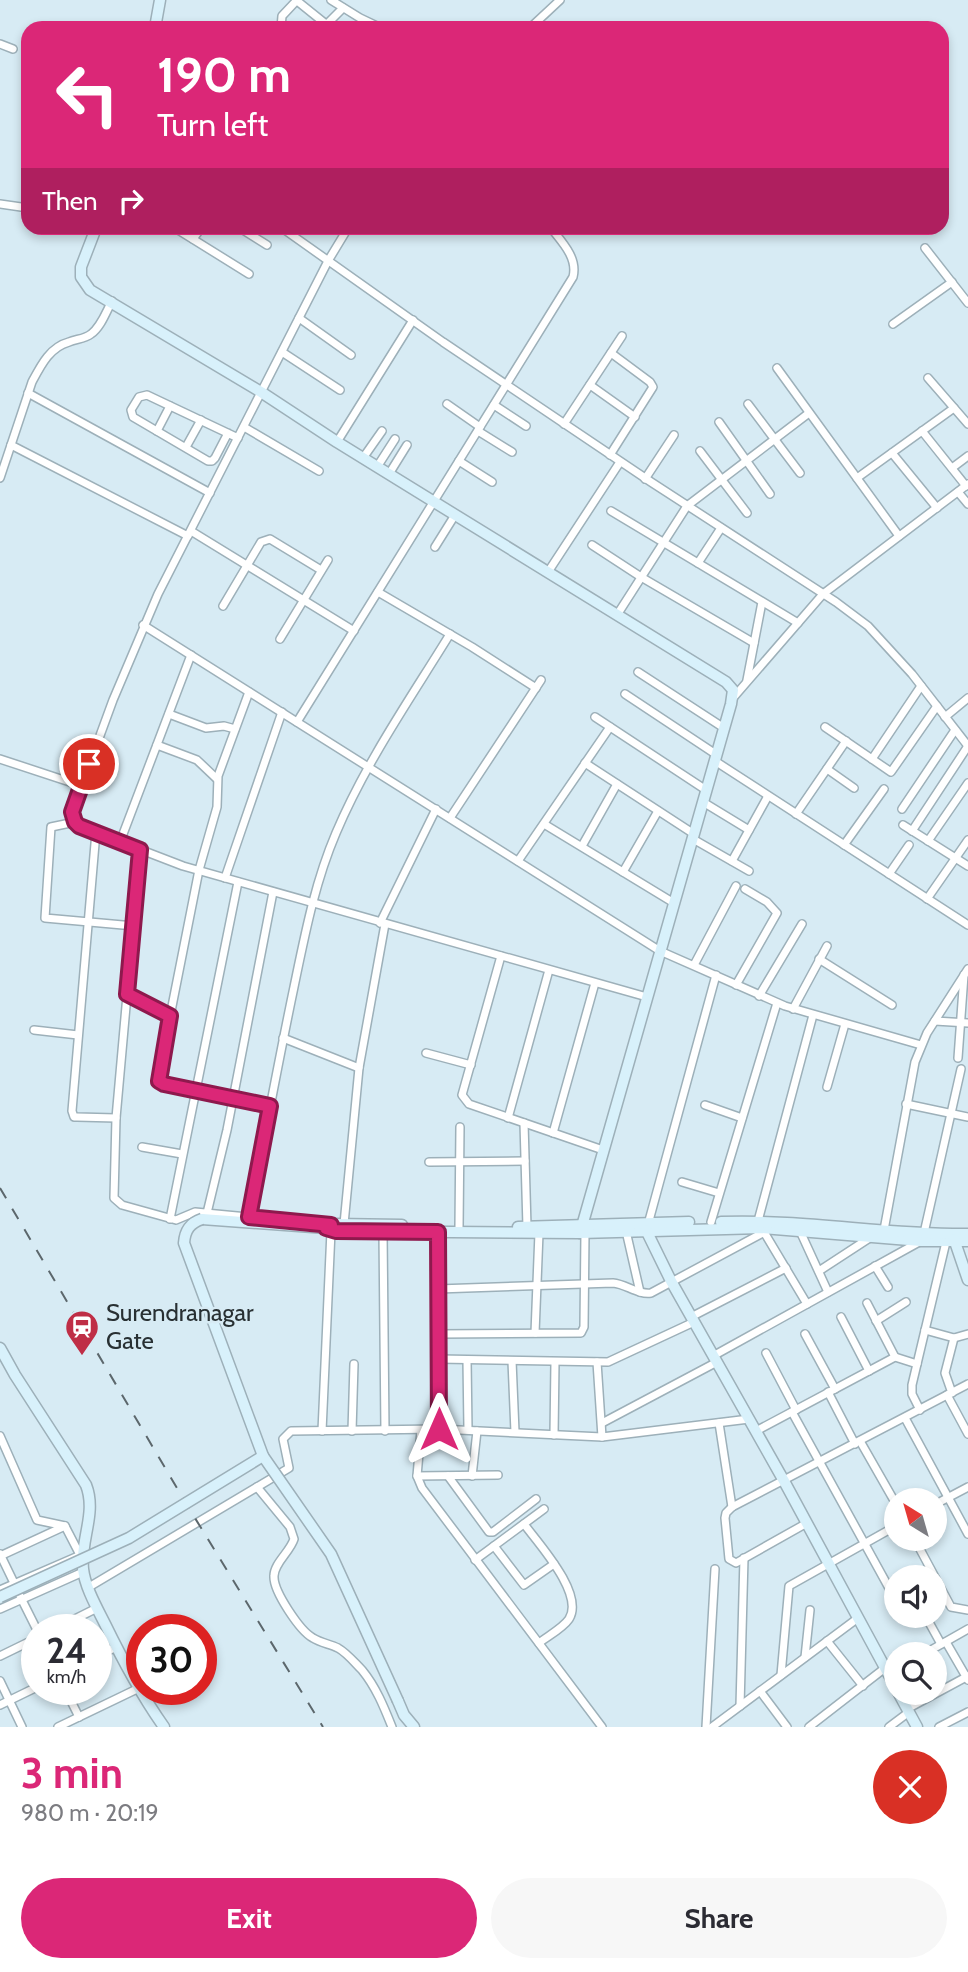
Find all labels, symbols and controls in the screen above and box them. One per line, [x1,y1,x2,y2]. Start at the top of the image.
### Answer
text: 190 m [157,45,291,104]
icon: left [42,49,133,140]
text: Turn left [157,105,268,144]
icon: right [112,182,150,220]
text: Then [42,185,98,217]
pin [59,734,119,794]
icon: arrive [70,745,108,783]
place label: Surendranagar Gate [106,1298,254,1355]
station icon: Surendranagar Gate [63,1308,101,1357]
position arrow [402,1392,476,1466]
north arrow [884,1488,947,1550]
map controls [884,1488,947,1705]
button: sound [884,1565,947,1628]
speed limit sign: 30 [126,1614,217,1705]
text: 24 [46,1629,87,1672]
button: search [884,1642,947,1705]
text: km/h [47,1666,86,1688]
text: 3 min [21,1747,123,1799]
button: close [873,1750,947,1824]
text: 980 m · 20:19 [21,1799,159,1827]
button: Exit [21,1878,477,1958]
button: Share [491,1878,947,1958]

